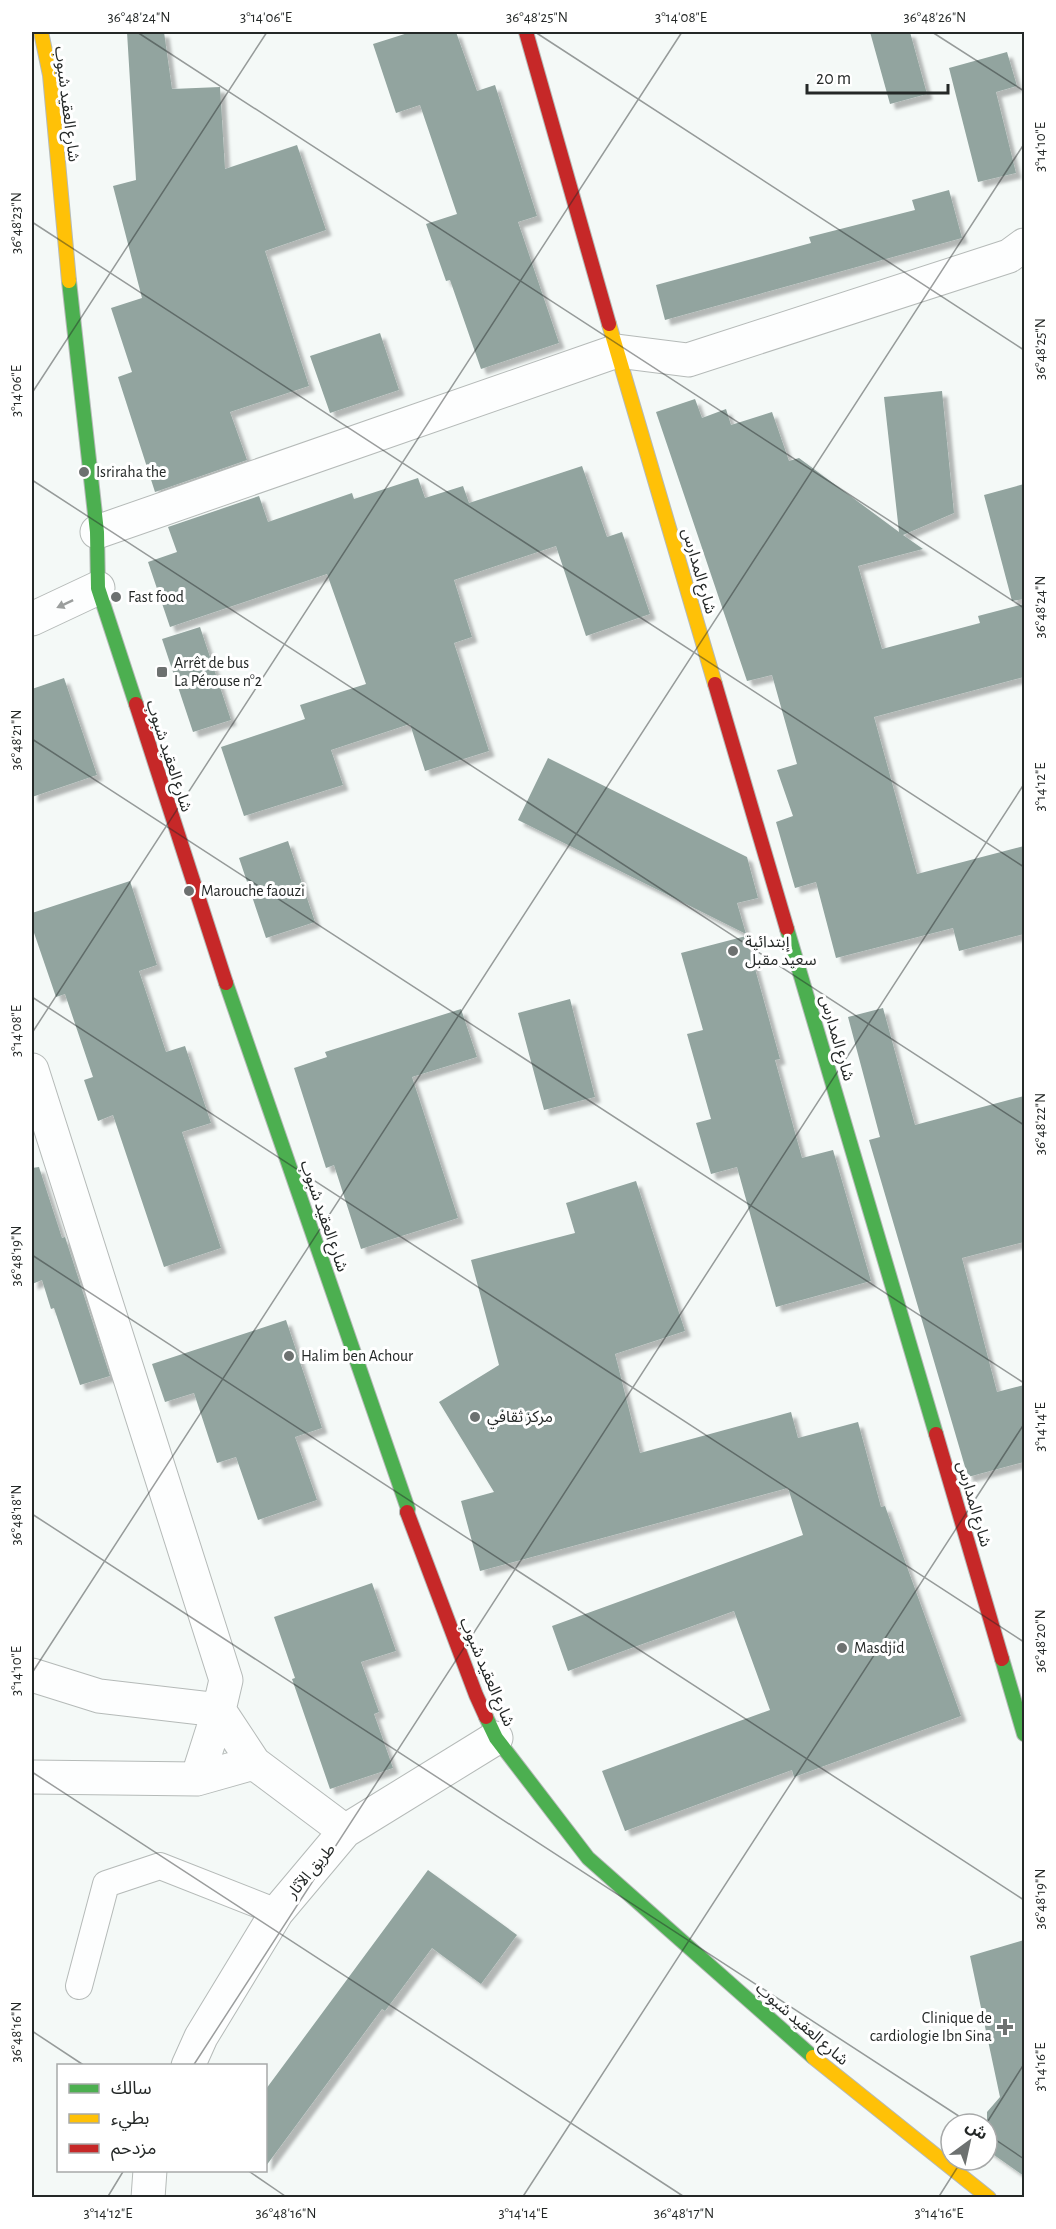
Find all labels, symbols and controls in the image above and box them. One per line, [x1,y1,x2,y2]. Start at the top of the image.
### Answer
text: 36°48'24"N [108,10,170,25]
text: 3°14'06"E [240,10,292,25]
text: 36°48'25"N [506,10,568,25]
text: 3°14'08"E [655,10,707,25]
text: 36°48'26"N [904,10,966,25]
street label: شارع العقيد شبوب [48,45,82,163]
scale bar [807,57,948,95]
text: 20 m [816,70,851,88]
text: 3°14'10"E [1033,122,1048,172]
text: 36°48'23"N [9,192,24,254]
text: 36°48'25"N [1033,318,1048,380]
text: 3°14'06"E [9,365,24,417]
place label: Isriraha the [96,464,166,480]
marker: Isriraha the [77,465,91,479]
street label: شارع المدارس [675,526,719,617]
text: 36°48'24"N [1033,576,1048,638]
place label: Fast food [128,589,184,605]
marker: Fast food [109,590,123,604]
one-way arrow [55,599,73,609]
place label: Arrêt de bus La Pérouse n°2 [174,655,262,689]
marker: Arrêt de bus La Pérouse n°2 [155,665,169,679]
street label: شارع العقيد شبوب [140,698,195,815]
text: 36°48'21"N [9,710,24,770]
text: 3°14'12"E [1033,763,1048,811]
place label: Marouche faouzi [201,883,305,899]
marker: Marouche faouzi [182,884,196,898]
place label: إبتدائية سعيد مقبل [745,934,817,969]
marker: إبتدائية سعيد مقبل [726,944,740,958]
street label: شارع المدارس [813,993,857,1084]
text: 3°14'08"E [9,1005,24,1057]
text: 36°48'22"N [1033,1093,1048,1155]
street label: شارع العقيد شبوب [294,1158,351,1275]
text: 36°48'19"N [9,1225,24,1287]
place label: Halim ben Achour [301,1348,414,1364]
marker: Halim ben Achour [282,1349,296,1363]
text: 3°14'14"E [1033,1402,1048,1452]
place label: مركز ثقافي [487,1409,553,1429]
marker: مركز ثقافي [468,1410,482,1424]
street label: شارع المدارس [950,1459,994,1550]
text: 36°48'18"N [9,1484,24,1546]
text: 36°48'20"N [1033,1609,1048,1673]
street label: شارع العقيد شبوب [453,1615,517,1730]
place label: Masdjid [854,1640,904,1657]
marker: Masdjid [835,1641,849,1655]
text: 3°14'10"E [9,1646,24,1696]
street label: طريق الآثار [283,1841,340,1903]
text: 36°48'19"N [1033,1868,1048,1930]
street label: شارع العقيد شبوب [750,1980,851,2071]
text: 36°48'16"N [9,2001,24,2063]
place label: Clinique de cardiologie Ibn Sina [870,2010,992,2044]
marker: Clinique de cardiologie Ibn Sina [996,2018,1014,2036]
text: 3°14'16"E [1033,2042,1048,2092]
legend [57,2064,267,2172]
text: سالك [111,2080,152,2098]
text: بطيء [111,2110,149,2131]
north arrow [939,2112,999,2172]
text: ش [963,2118,990,2144]
text: مزدحم [111,2140,156,2161]
text: 3°14'12"E [84,2206,132,2221]
text: 36°48'16"N [255,2206,317,2221]
text: 3°14'14"E [498,2206,548,2221]
text: 36°48'17"N [654,2206,714,2221]
text: 3°14'16"E [914,2206,964,2221]

